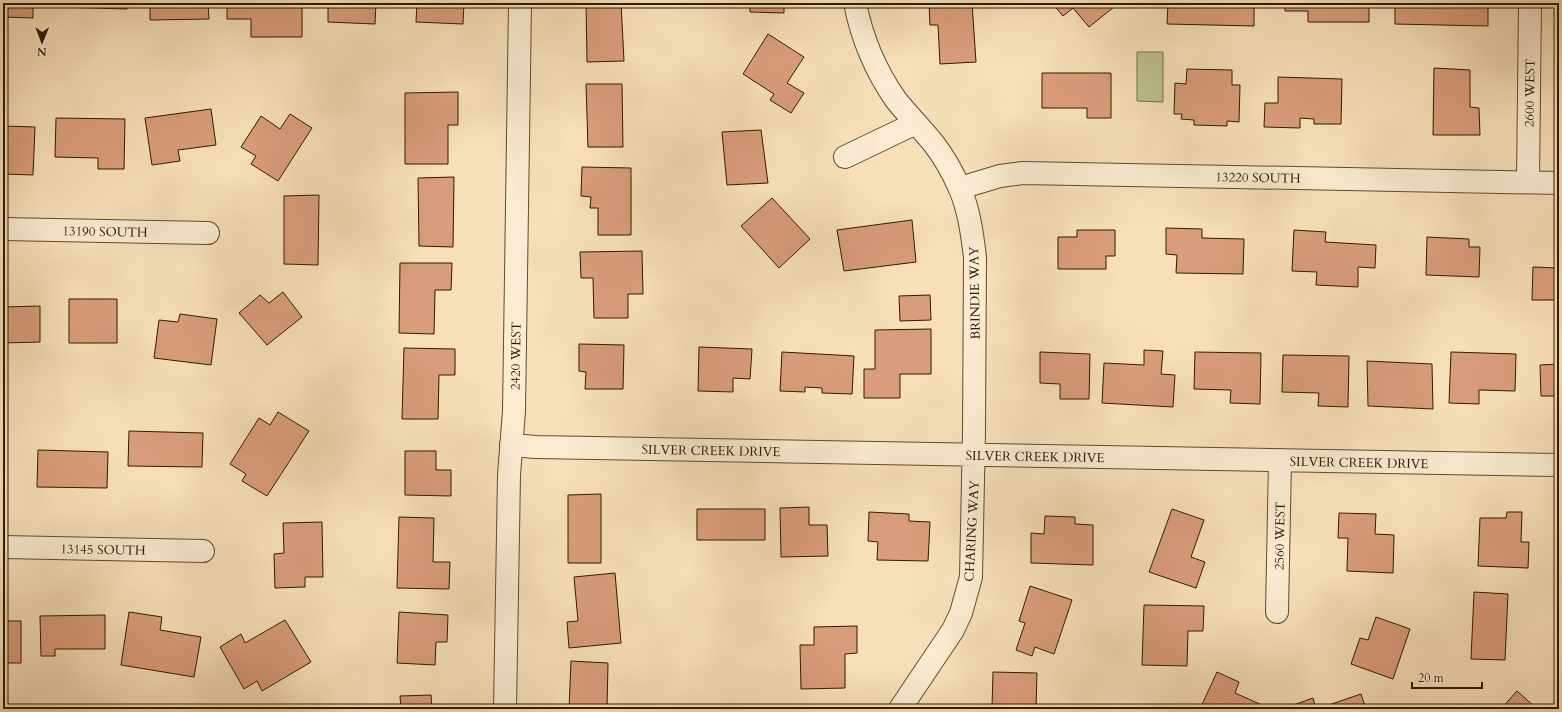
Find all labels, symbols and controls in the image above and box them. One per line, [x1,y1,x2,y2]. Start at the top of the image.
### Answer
north arrow [22,22,62,62]
text: N [36,44,47,59]
street label: 2600 WEST [1520,58,1540,127]
street label: 13220 SOUTH [1215,168,1301,188]
street label: 13190 SOUTH [62,222,148,242]
street label: BRINDIE WAY [965,246,985,340]
street label: 2420 WEST [506,321,526,390]
street label: SILVER CREEK DRIVE [642,441,780,461]
street label: SILVER CREEK DRIVE [966,447,1104,467]
street label: SILVER CREEK DRIVE [1290,453,1428,473]
street label: CHARING WAY [960,480,984,582]
street label: 2560 WEST [1270,501,1290,570]
street label: 13145 SOUTH [60,540,146,560]
scale bar [1412,664,1482,690]
text: 20 m [1418,670,1445,686]

